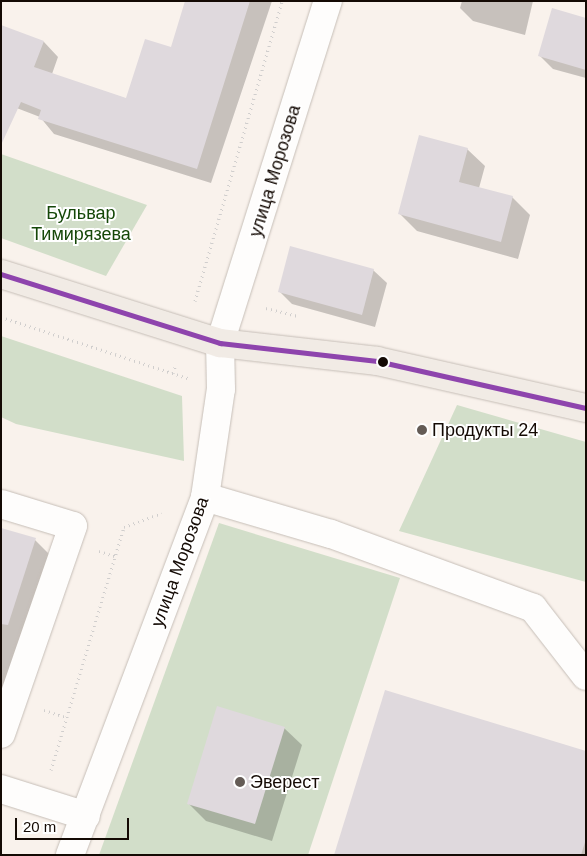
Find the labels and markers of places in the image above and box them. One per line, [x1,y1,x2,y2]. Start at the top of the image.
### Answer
unlabelled marker [378,357,388,367]
place label: Продукты 24 [432,419,538,441]
marker: Продукты 24 [416,424,428,436]
place label: Эверест [250,771,320,793]
marker: Эверест [234,776,246,788]

